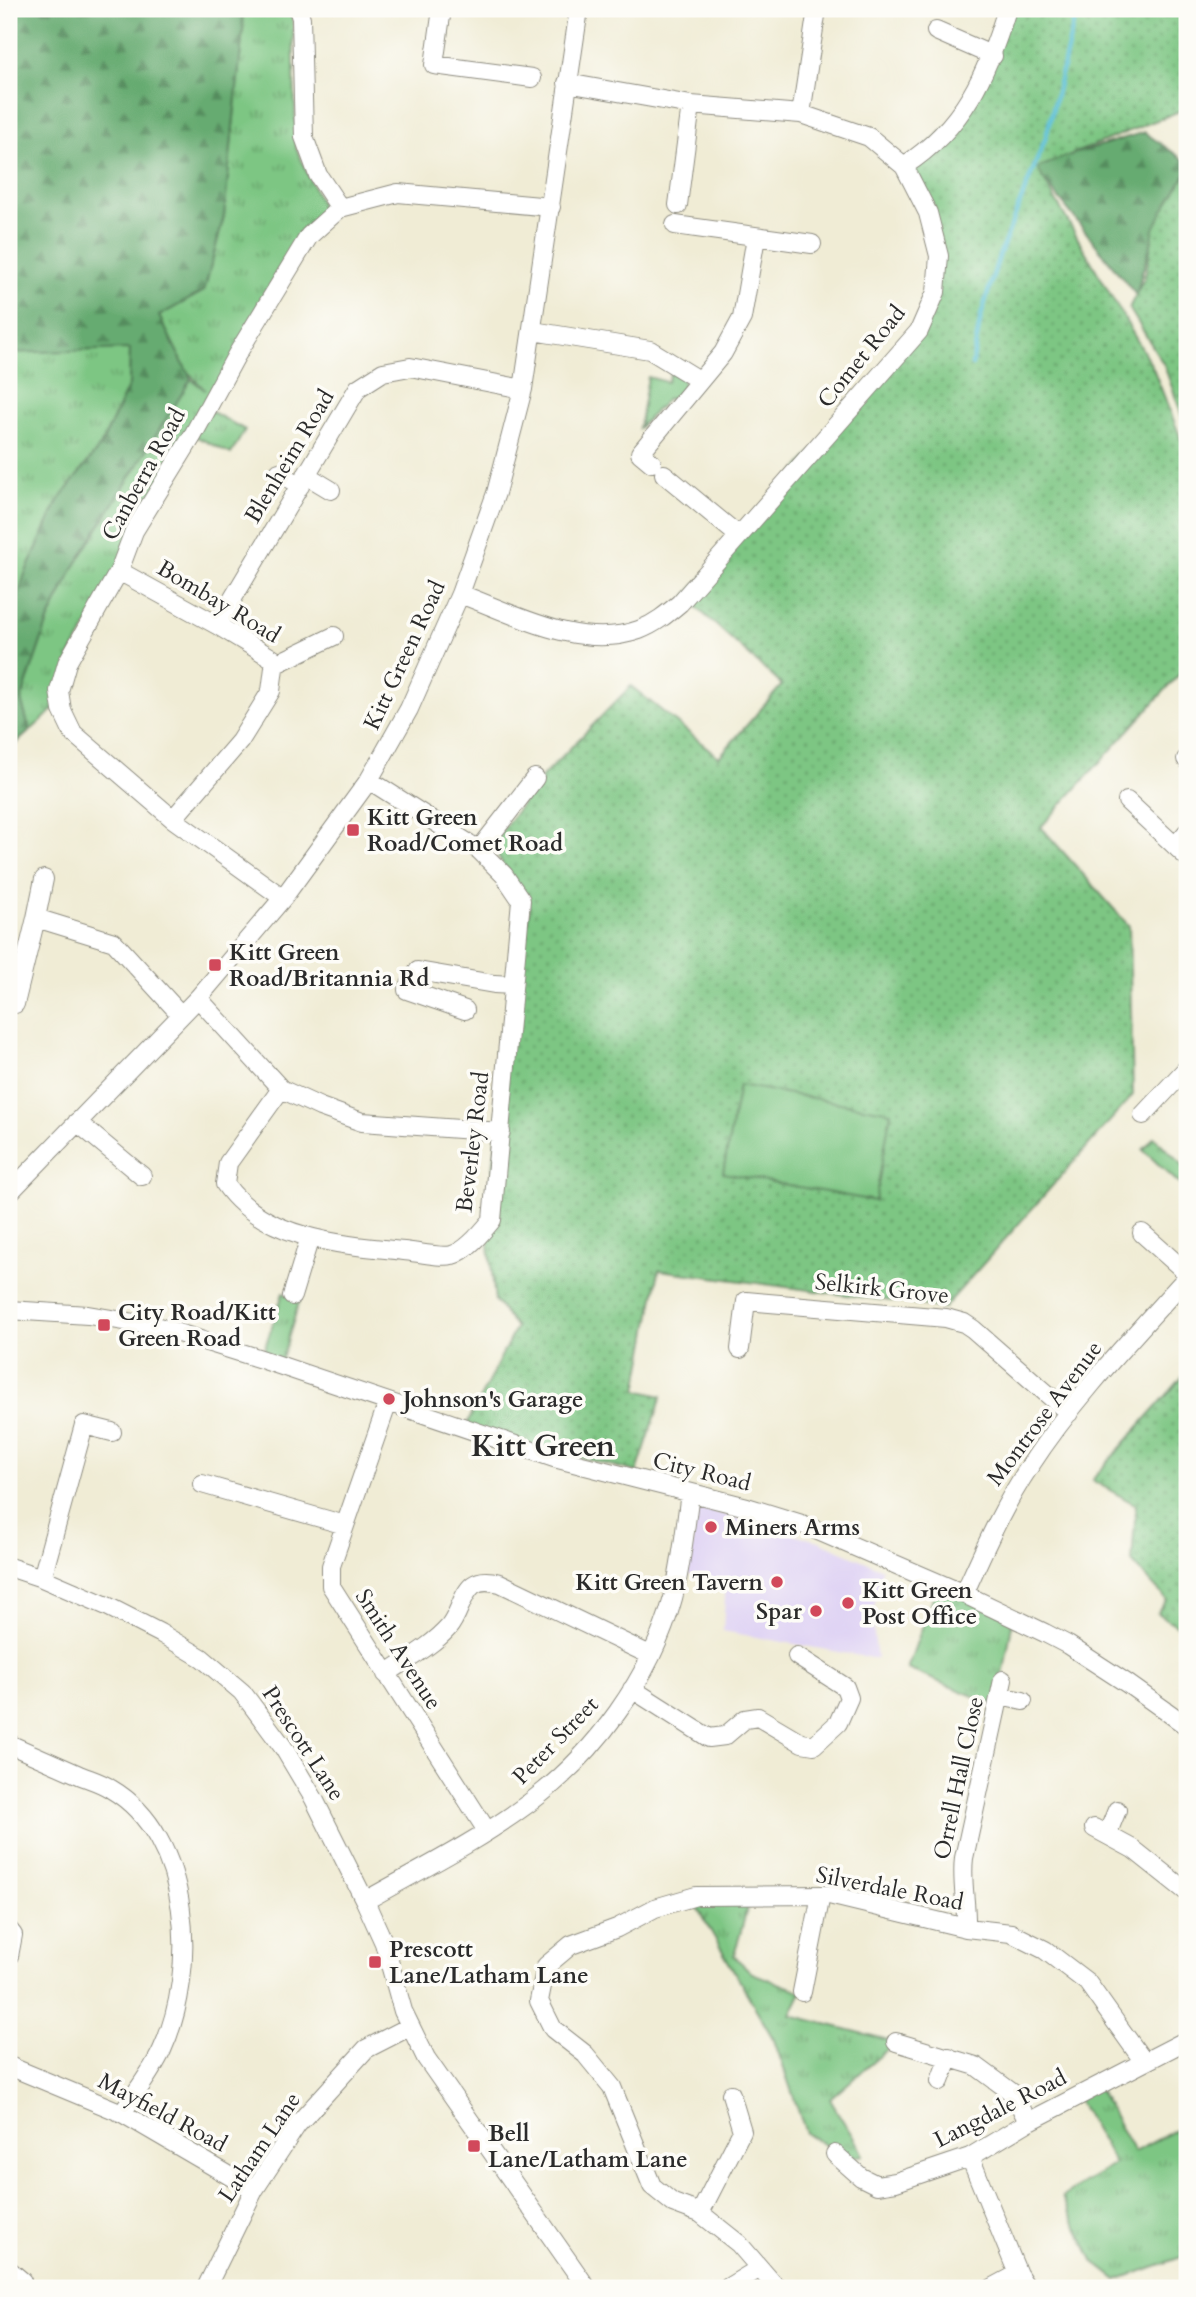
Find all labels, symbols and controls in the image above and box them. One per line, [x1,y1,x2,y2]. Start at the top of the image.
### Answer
street label: Comet Road [810,298,913,414]
street label: Blenheim Road [237,383,342,529]
street label: Canberra Road [94,402,193,546]
street label: Bombay Road [151,552,287,651]
street label: Kitt Green Road [356,575,453,735]
place label: Kitt Green Road/Comet Road [367,802,563,859]
marker: Kitt Green Road/Comet Road [345,822,361,838]
place label: Kitt Green Road/Britannia Rd [229,937,429,994]
marker: Kitt Green Road/Britannia Rd [207,957,223,973]
street label: Beverley Road [448,1069,497,1214]
street label: Selkirk Grove [813,1266,950,1311]
place label: City Road/Kitt Green Road [118,1297,276,1354]
marker: City Road/Kitt Green Road [96,1317,112,1333]
street label: Montrose Avenue [980,1334,1109,1492]
place label: Johnson's Garage [400,1384,583,1415]
marker: Johnson's Garage [381,1391,397,1407]
district label: Kitt Green [471,1426,615,1467]
street label: City Road [650,1444,755,1499]
place label: Miners Arms [725,1512,860,1543]
marker: Miners Arms [703,1519,719,1535]
place label: Kitt Green Tavern [575,1567,763,1598]
marker: Kitt Green Tavern [769,1574,785,1590]
place label: Kitt Green Post Office [862,1575,977,1632]
street label: Smith Avenue [348,1583,449,1716]
marker: Kitt Green Post Office [840,1595,856,1611]
place label: Spar [756,1596,803,1627]
marker: Spar [808,1603,824,1619]
street label: Prescott Lane [255,1680,352,1807]
street label: Peter Street [505,1689,605,1791]
street label: Orrell Hall Close [926,1694,991,1863]
street label: Silverdale Road [814,1859,967,1918]
place label: Prescott Lane/Latham Lane [389,1934,589,1991]
marker: Prescott Lane/Latham Lane [367,1954,383,1970]
street label: Langdale Road [929,2061,1073,2155]
street label: Mayfield Road [93,2065,233,2160]
street label: Latham Lane [211,2086,308,2208]
place label: Bell Lane/Latham Lane [488,2118,688,2175]
marker: Bell Lane/Latham Lane [466,2138,482,2154]

